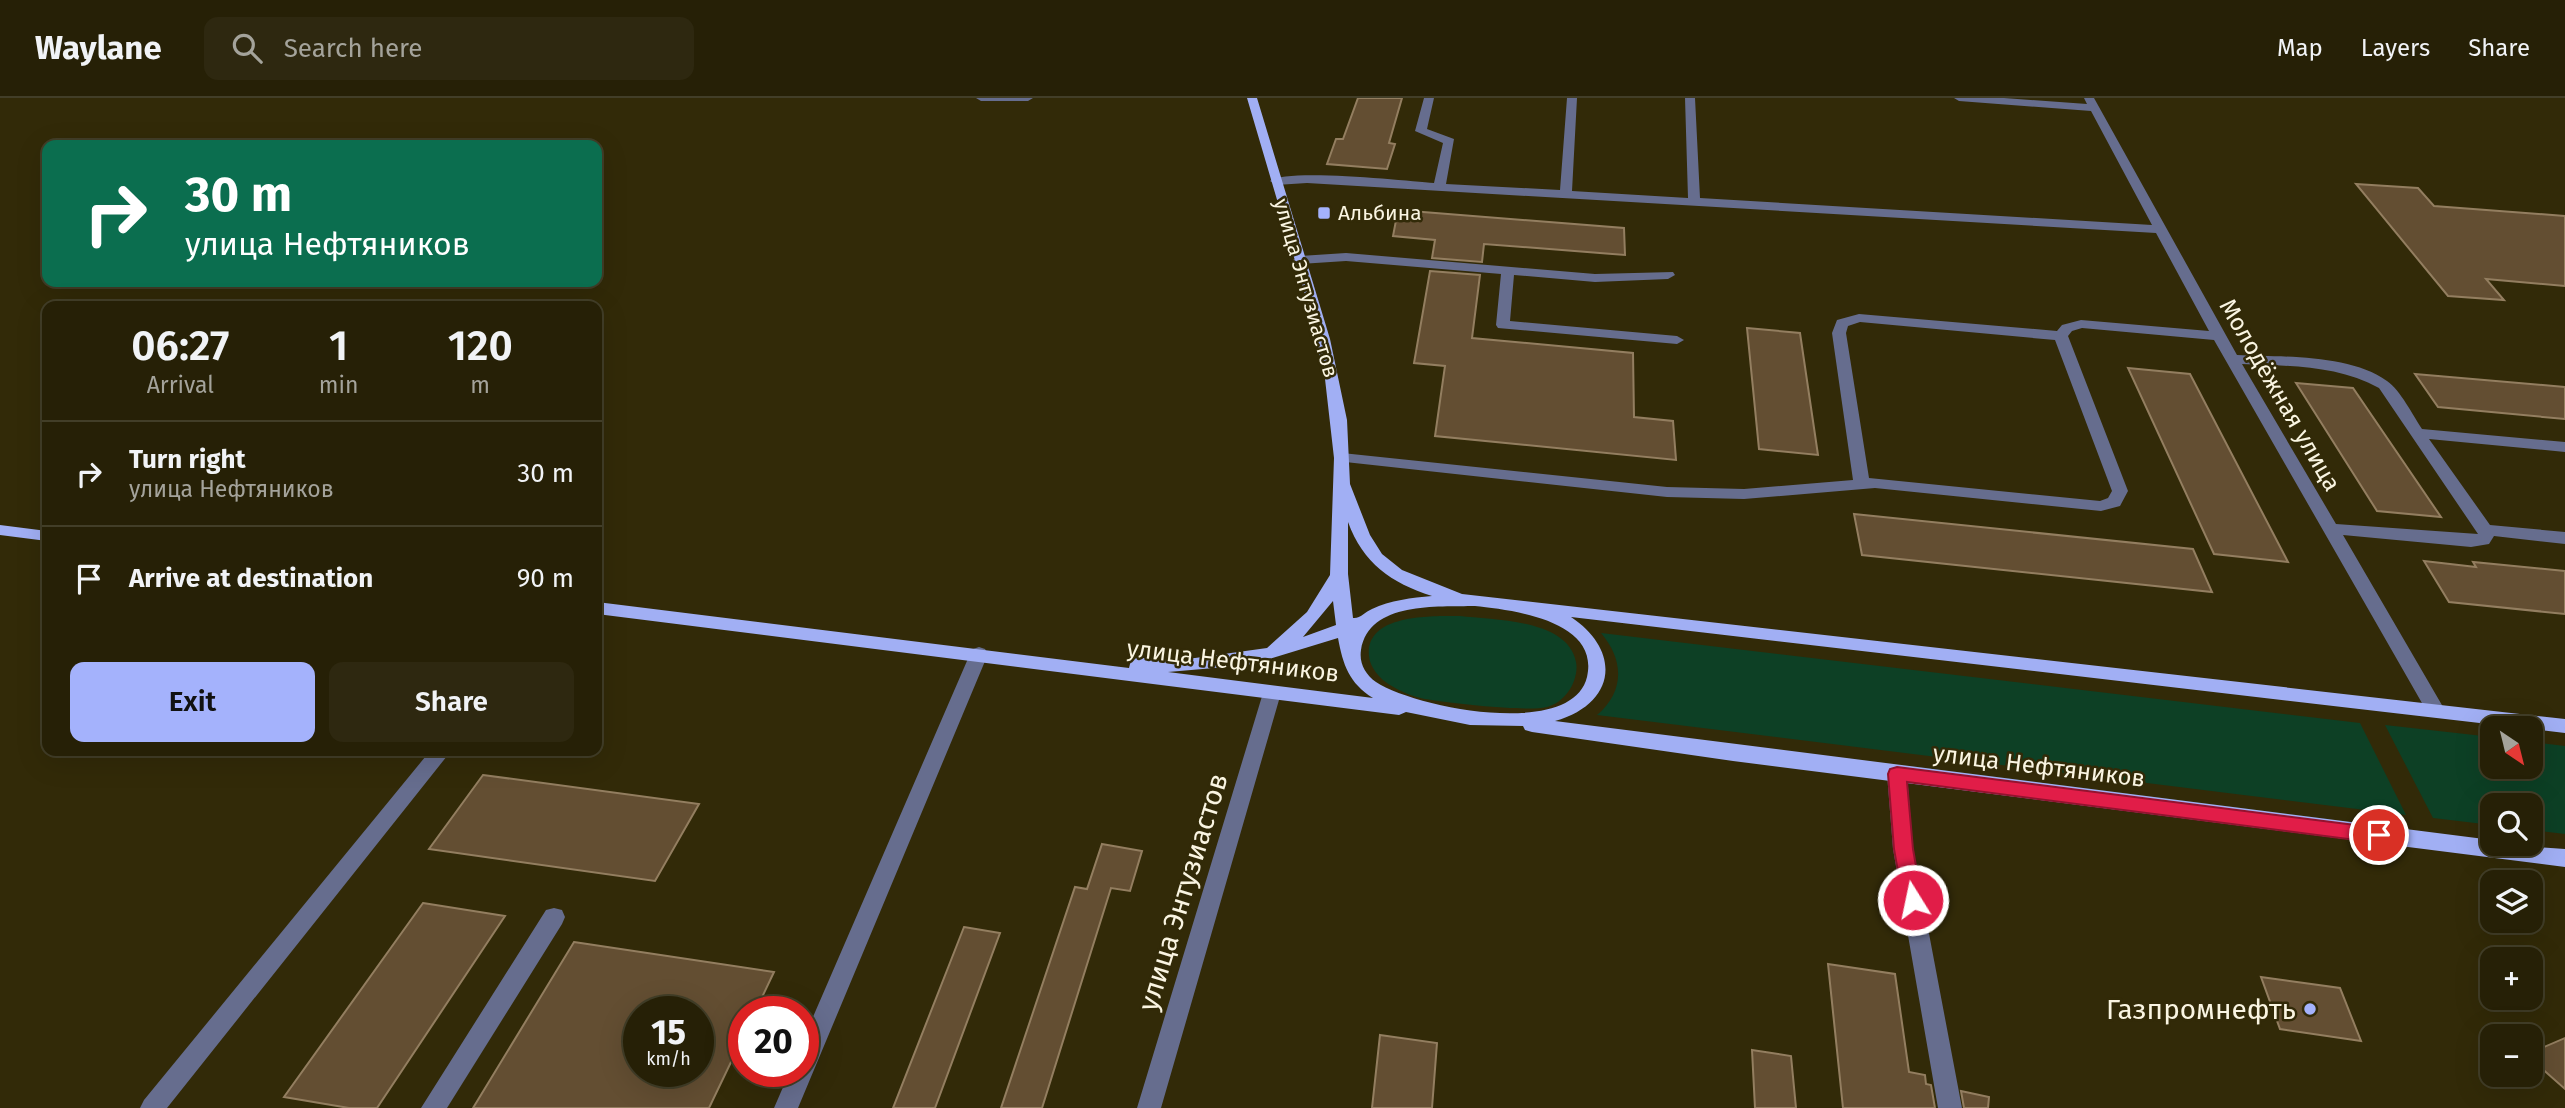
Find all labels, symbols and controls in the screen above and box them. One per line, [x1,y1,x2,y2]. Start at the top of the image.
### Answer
search box [204,17,694,80]
text: Waylane [35,28,162,68]
icon: search [228,29,266,67]
text: Search here [284,33,423,64]
text: Map [2277,34,2323,62]
text: Layers [2361,34,2430,62]
text: Share [2468,34,2530,62]
text: 30 m [185,165,292,224]
icon: right [70,168,161,259]
street label: улица Энтузиастов [1268,195,1344,381]
place label: Альбина [1338,200,1422,226]
marker: Альбина [1316,205,1332,221]
text: улица Нефтяников [185,225,470,263]
street label: Молодёжная улица [2214,294,2346,496]
text: 06:27 [131,321,230,371]
text: 1 [329,321,348,371]
text: 120 [448,321,513,371]
text: Arrival [147,371,214,399]
text: min [319,371,358,399]
text: m [470,371,490,399]
text: Turn right [129,444,246,475]
icon: right [70,455,108,493]
text: 30 m [517,458,574,489]
text: улица Нефтяников [129,475,334,503]
icon: arrive [70,560,108,598]
text: Arrive at destination [129,563,373,594]
text: 90 m [517,563,574,594]
street label: улица Нефтяников [1125,634,1341,688]
button: Exit [70,662,315,742]
button: Share [329,662,574,742]
north arrow [2480,716,2543,779]
map controls [2480,716,2543,1087]
street label: улица Нефтяников [1931,739,2147,793]
street label: улица Энтузиастов [1131,769,1235,1015]
button: search [2480,793,2543,856]
pin [2349,805,2409,865]
icon: arrive [2360,816,2398,854]
position arrow [1876,863,1950,937]
button: layers [2480,870,2543,933]
button: + [2480,947,2543,1010]
place label: Газпромнефть [2106,993,2296,1026]
speed limit sign: 20 [728,996,819,1087]
marker: Газпромнефть [2302,1001,2318,1017]
text: 15 [651,1011,686,1053]
button: − [2480,1024,2543,1087]
text: km/h [646,1048,691,1070]

